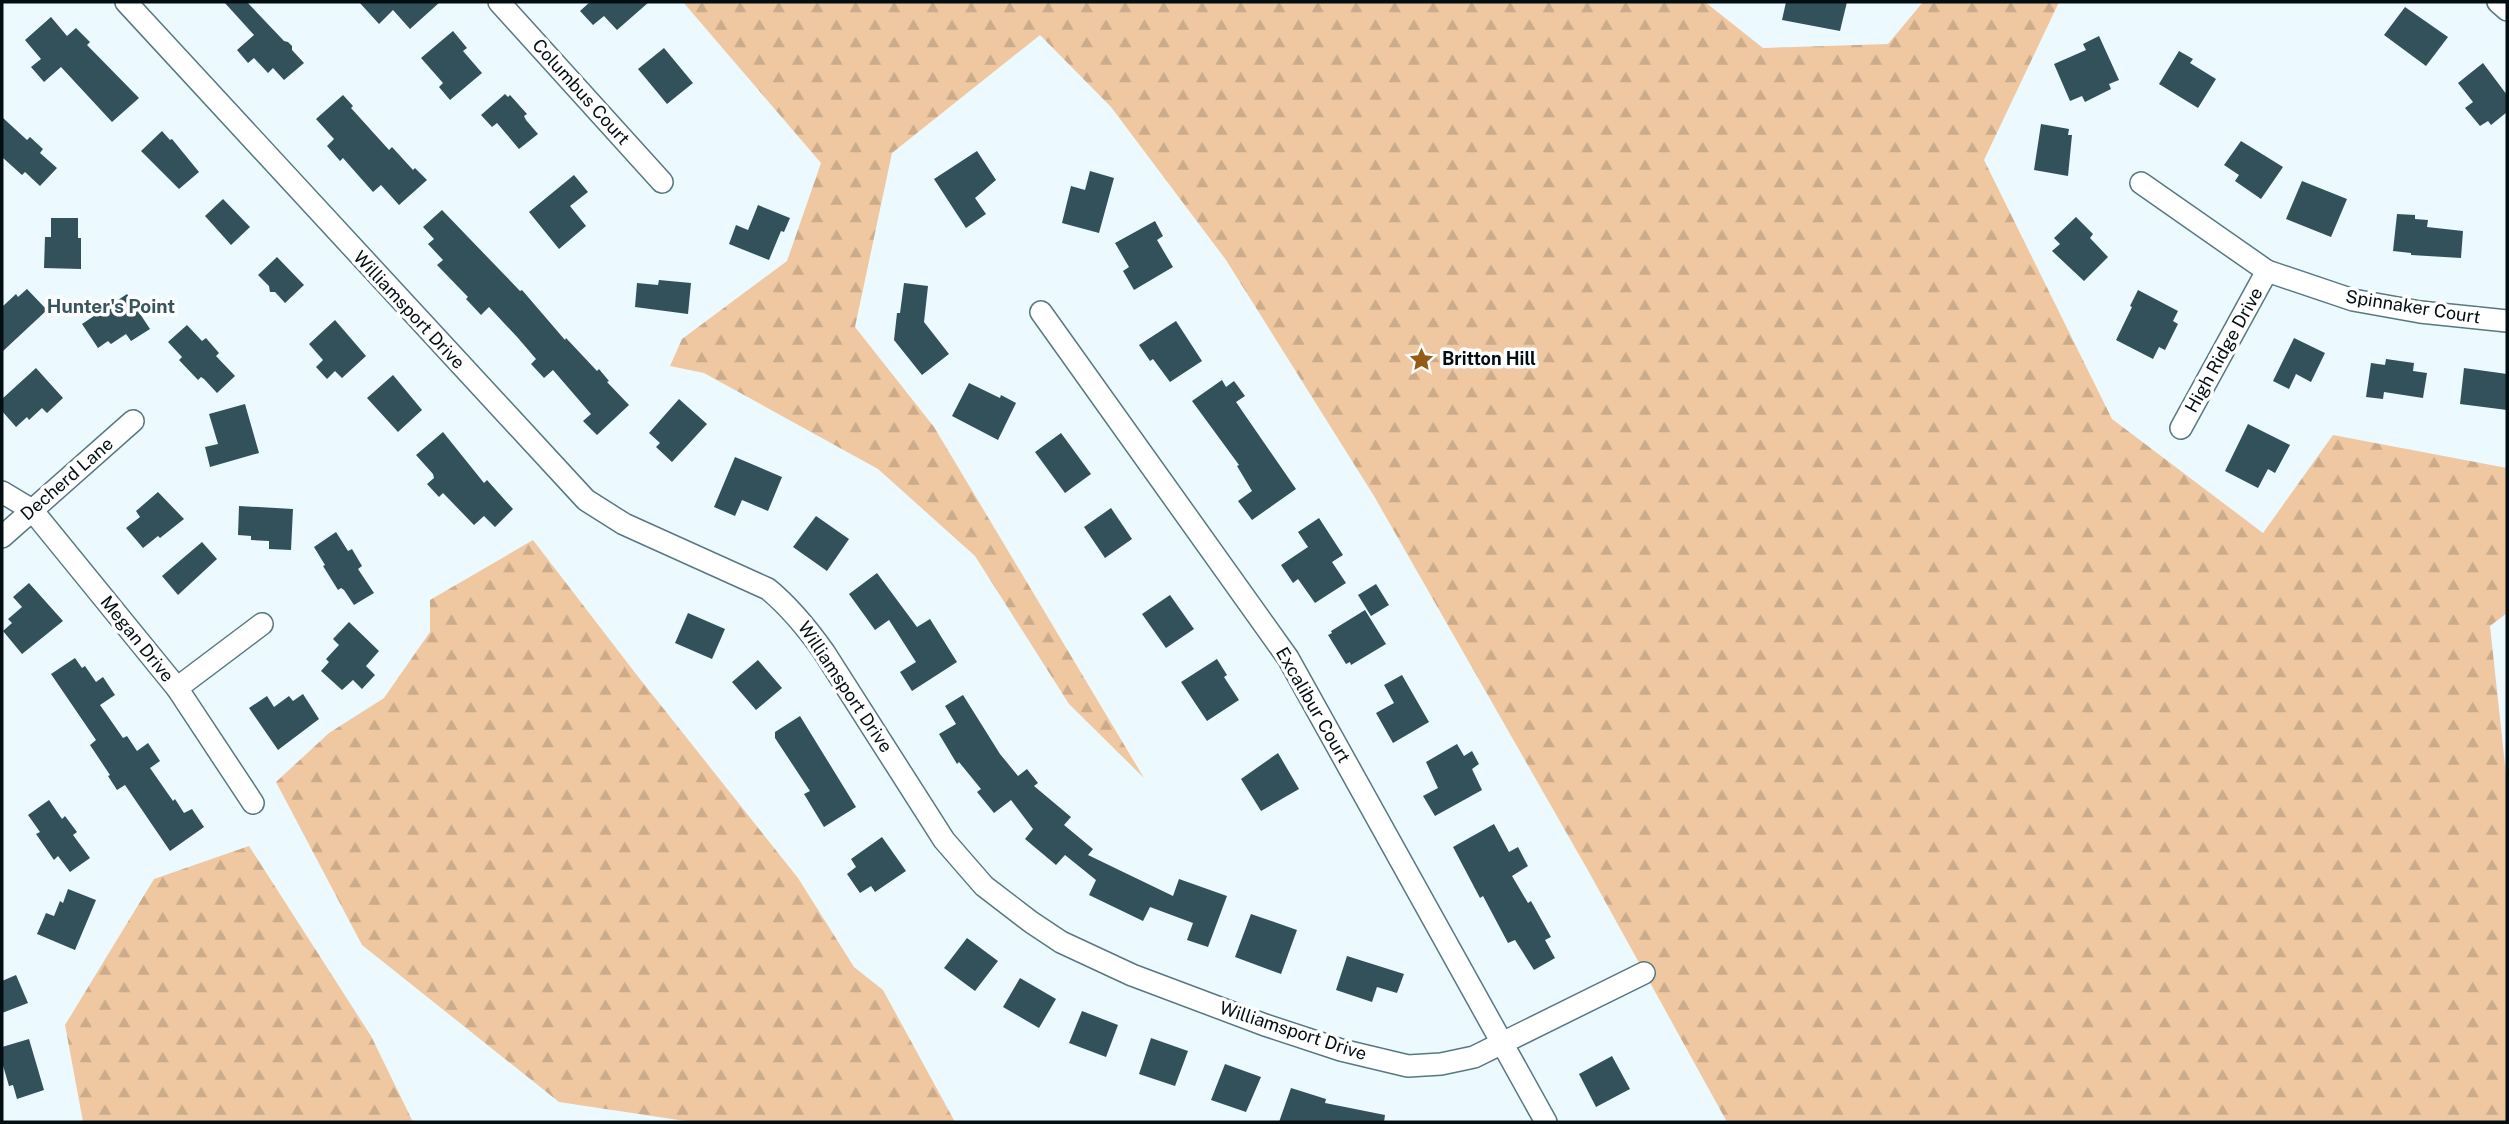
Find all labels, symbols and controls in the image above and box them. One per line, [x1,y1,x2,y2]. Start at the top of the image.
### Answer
street label: Columbus Court [528,34,634,149]
street label: Williamsport Drive [349,246,469,373]
street label: High Ridge Drive [2180,284,2267,416]
street label: Spinnaker Court [2344,285,2482,328]
district label: Hunter's Point [47,295,175,317]
place icon: Britton Hill [1408,345,1436,373]
place label: Britton Hill [1442,348,1536,369]
street label: Decherd Lane [16,433,117,524]
street label: Megan Drive [96,591,178,686]
street label: Williamsport Drive [794,617,897,756]
street label: Excalibur Court [1272,643,1355,766]
street label: Williamsport Drive [1217,997,1369,1064]

